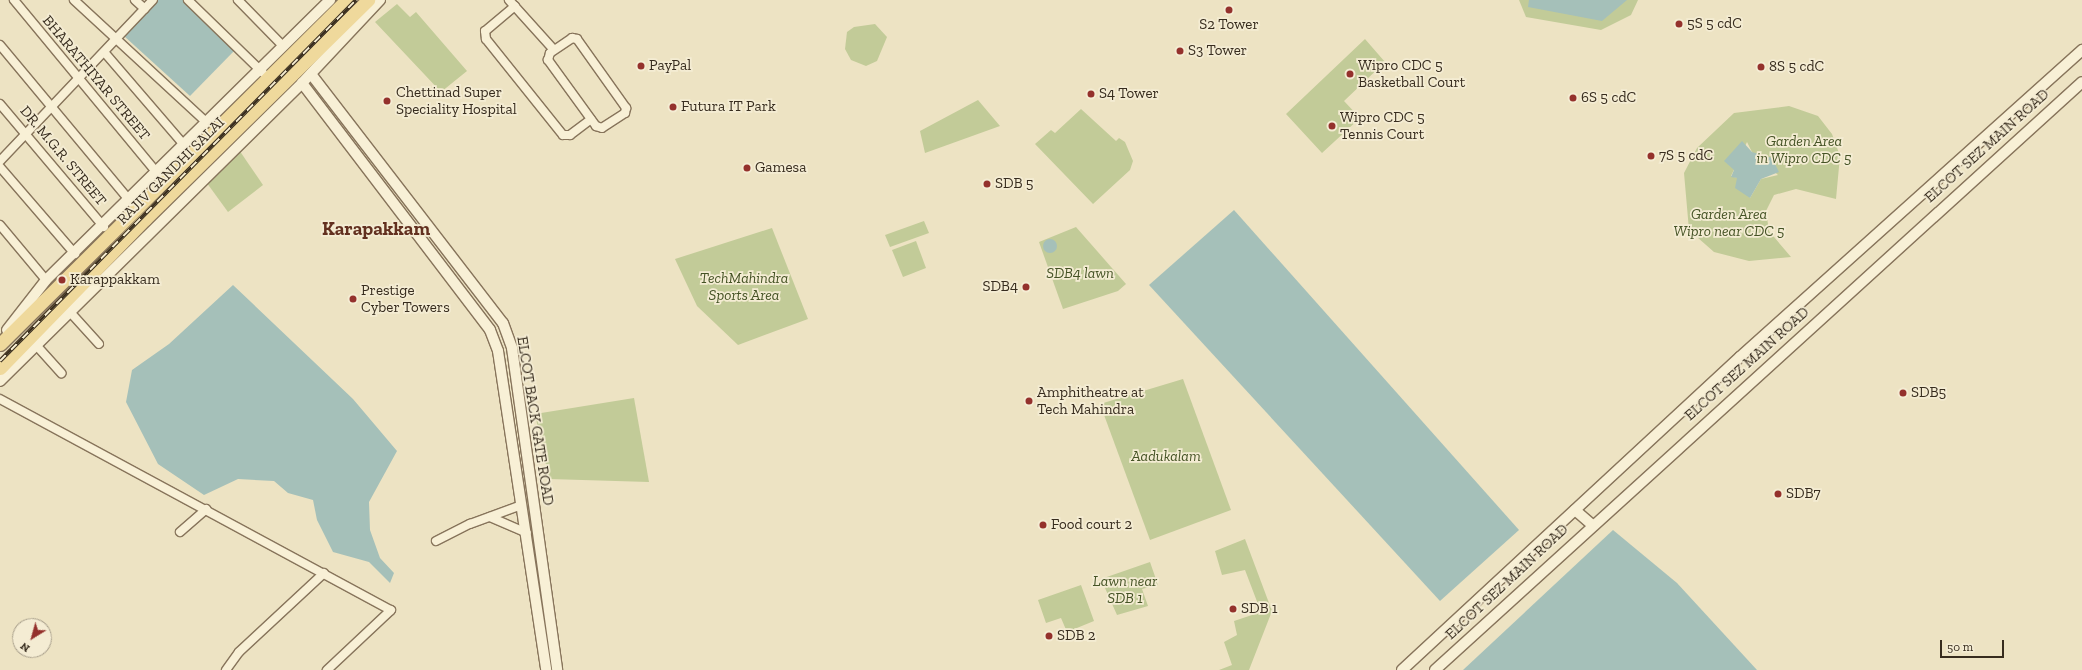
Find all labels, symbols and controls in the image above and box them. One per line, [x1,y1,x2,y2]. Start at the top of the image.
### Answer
marker: S2 Tower [1224,5,1234,15]
street label: BHARATHIYAR STREET [38,12,154,144]
place label: 5S 5 cdC [1687,15,1742,33]
place label: S2 Tower [1199,16,1259,34]
marker: 5S 5 cdC [1674,19,1684,29]
place label: S3 Tower [1188,42,1247,60]
marker: S3 Tower [1175,46,1185,56]
place label: Wipro CDC 5 Basketball Court [1358,56,1465,91]
place label: PayPal [649,57,691,75]
place label: 8S 5 cdC [1769,58,1824,76]
marker: PayPal [636,61,646,71]
marker: 8S 5 cdC [1756,62,1766,72]
marker: Wipro CDC 5 Basketball Court [1345,69,1355,79]
place label: Chettinad Super Speciality Hospital [396,83,517,118]
place label: S4 Tower [1099,85,1159,103]
street label: ELCOT SEZ MAIN ROAD [1921,85,2053,207]
marker: S4 Tower [1086,89,1096,99]
place label: 6S 5 cdC [1581,89,1636,107]
marker: 6S 5 cdC [1568,93,1578,103]
marker: Chettinad Super Speciality Hospital [381,95,393,107]
place label: Futura IT Park [681,98,776,116]
street label: DR. M.G.R. STREET [16,102,110,210]
marker: Futura IT Park [668,102,678,112]
place label: Wipro CDC 5 Tennis Court [1340,108,1425,143]
street label: RAJIV GANDHI SALAI [113,113,229,229]
marker: Wipro CDC 5 Tennis Court [1327,121,1337,131]
park label: Garden Area in Wipro CDC 5 [1756,132,1852,167]
place label: 7S 5 cdC [1659,147,1713,165]
marker: 7S 5 cdC [1646,151,1656,161]
place label: Gamesa [755,159,806,177]
marker: Gamesa [742,163,752,173]
place label: SDB 5 [995,175,1034,193]
marker: SDB 5 [982,179,992,189]
park label: Garden Area Wipro near CDC 5 [1673,205,1785,240]
district label: Karapakkam [322,218,430,240]
park label: SDB4 lawn [1046,265,1114,283]
park label: TechMahindra Sports Area [700,269,788,304]
place label: Karappakkam [70,271,160,289]
marker: Karappakkam [57,275,67,285]
place label: SDB4 [982,278,1018,296]
place label: Prestige Cyber Towers [361,281,450,316]
marker: SDB4 [1021,282,1031,292]
marker: Prestige Cyber Towers [348,294,358,304]
street label: ELCOT SEZ MAIN ROAD [1681,303,1813,425]
street label: ELCOT BACK GATE ROAD [513,335,557,507]
place label: Amphitheatre at Tech Mahindra [1037,383,1144,418]
place label: SDB5 [1911,384,1946,402]
marker: SDB5 [1898,388,1908,398]
marker: Amphitheatre at Tech Mahindra [1024,396,1034,406]
park label: Aadukalam [1131,448,1201,466]
place label: SDB7 [1786,485,1821,503]
marker: SDB7 [1773,489,1783,499]
place label: Food court 2 [1051,516,1132,534]
marker: Food court 2 [1038,520,1048,530]
street label: ELCOT SEZ MAIN ROAD [1442,520,1572,644]
park label: Lawn near SDB 1 [1093,572,1157,607]
place label: SDB 1 [1241,600,1278,618]
marker: SDB 1 [1228,604,1238,614]
north arrow [12,618,52,658]
place label: SDB 2 [1057,627,1096,645]
marker: SDB 2 [1044,631,1054,641]
scale bar [1942,632,2006,658]
text: N [18,639,32,655]
text: 50 m [1947,640,1973,654]

